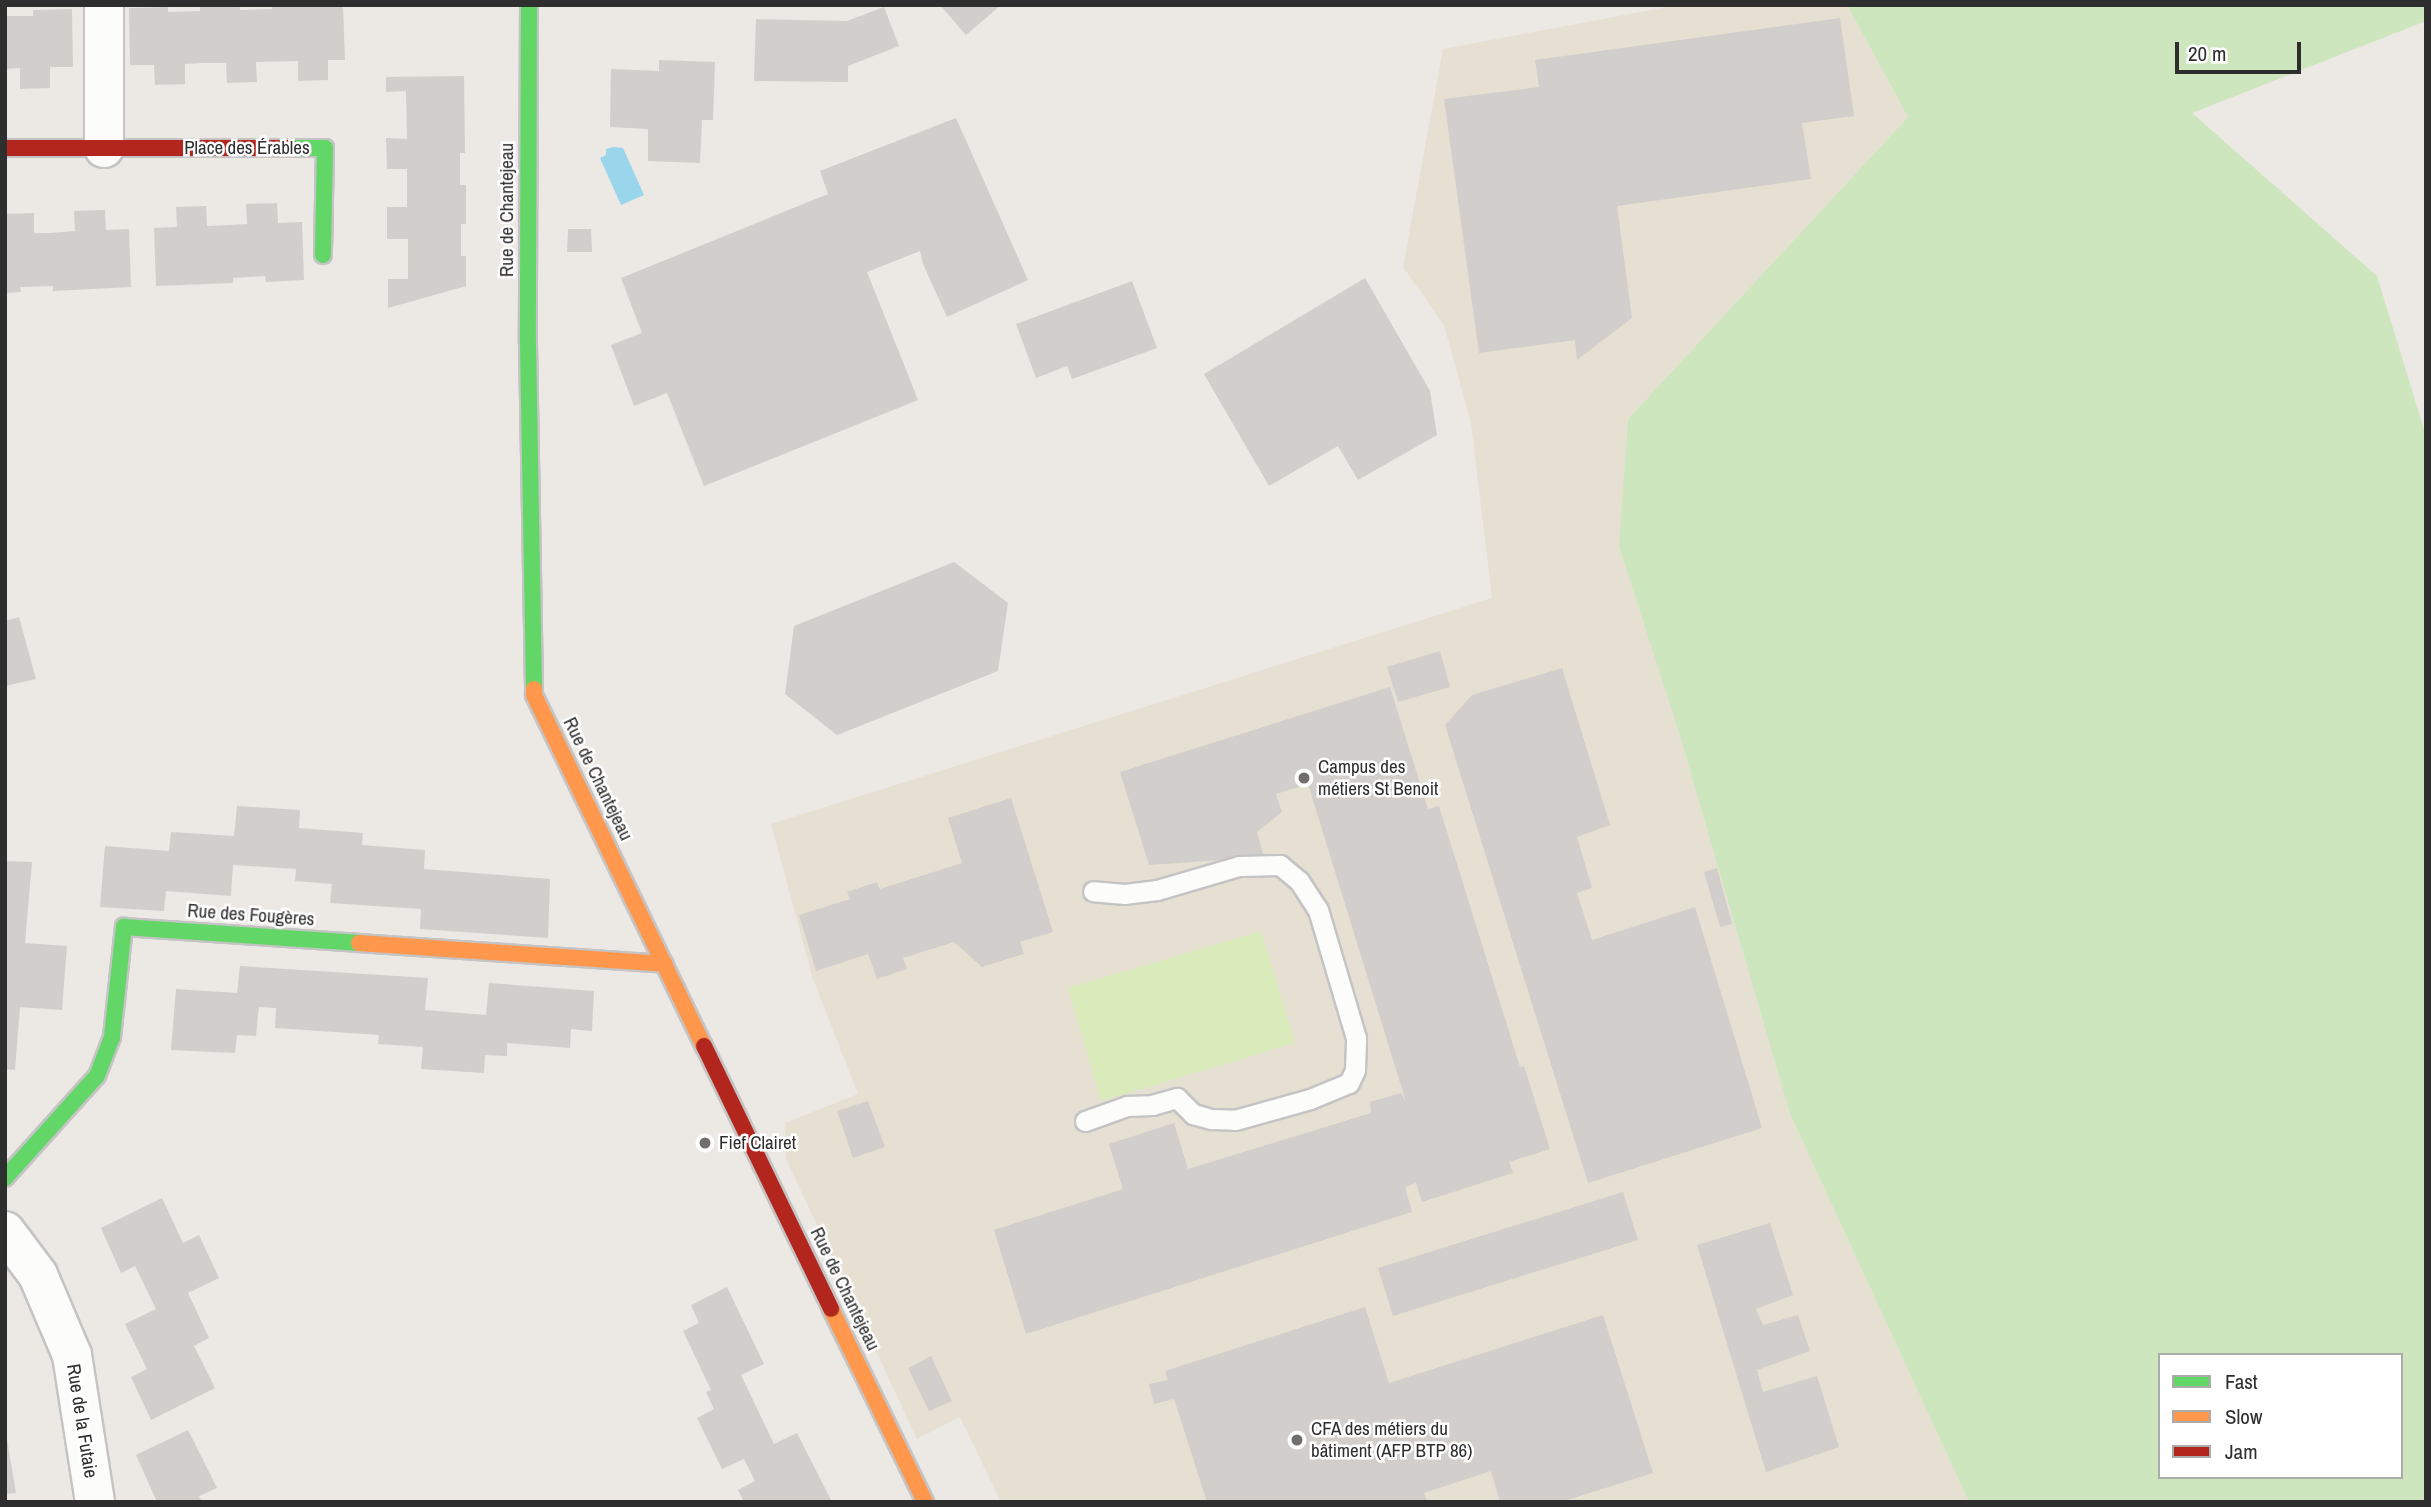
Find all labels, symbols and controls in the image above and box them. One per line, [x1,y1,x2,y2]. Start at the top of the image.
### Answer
scale bar [2179,28,2305,72]
text: 20 m [2188,39,2226,68]
street label: Place des Érables [184,137,310,159]
street label: Rue de Chantejeau [496,143,518,277]
street label: Rue de Chantejeau [558,714,638,844]
place label: Campus des métiers St Benoit [1318,756,1438,800]
marker: Campus des métiers St Benoit [1296,770,1312,786]
street label: Rue des Fougères [187,899,315,931]
place label: Fief Clairet [719,1132,796,1154]
marker: Fief Clairet [697,1135,713,1151]
street label: Rue de Chantejeau [805,1224,885,1354]
legend [2158,1353,2403,1479]
street label: Rue de la Futaie [62,1362,102,1480]
text: Fast [2225,1367,2258,1396]
text: Slow [2225,1402,2262,1431]
place label: CFA des métiers du bâtiment (AFP BTP 86) [1311,1418,1473,1462]
marker: CFA des métiers du bâtiment (AFP BTP 86) [1289,1432,1305,1448]
text: Jam [2225,1437,2258,1466]

